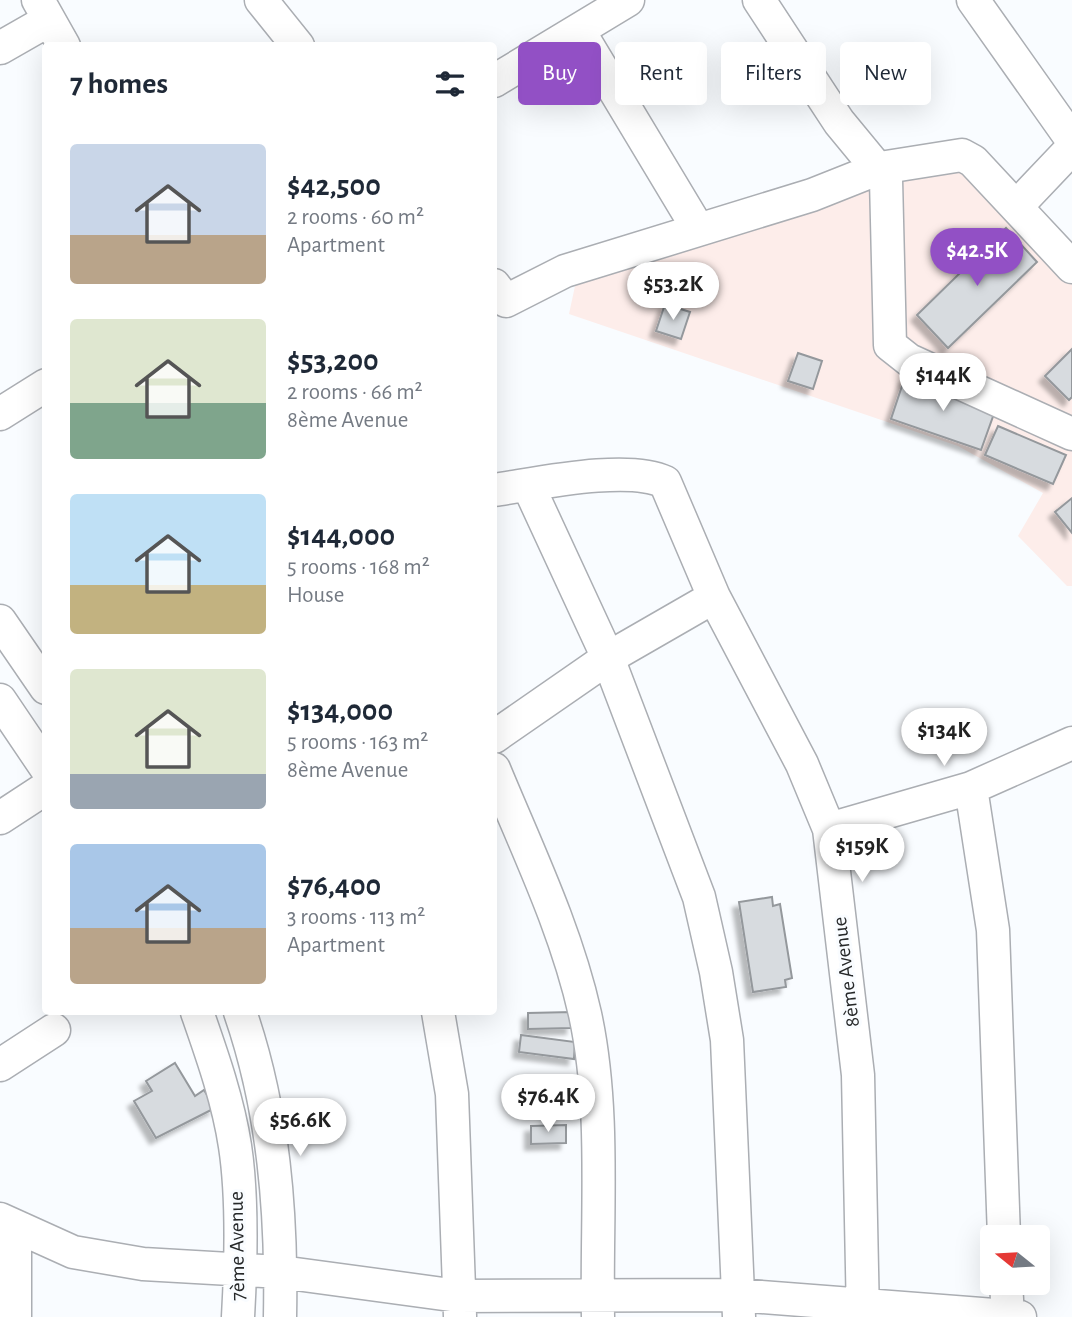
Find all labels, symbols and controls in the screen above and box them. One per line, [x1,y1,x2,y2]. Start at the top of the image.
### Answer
chip: Buy [518,42,601,105]
chip: Rent [615,42,707,105]
chip: Filters [721,42,826,105]
chip: New [840,42,931,105]
icon: filters [431,65,469,103]
text: 7 homes [70,69,168,99]
text: $42,500 [287,171,381,201]
icon: home [126,172,210,256]
text: 2 rooms · 60 m² [287,206,424,229]
pin: $42.5K [920,229,1034,288]
text: Apartment [287,234,385,257]
text: $42.5K [946,239,1008,262]
pin: $53.2K [616,262,730,322]
text: $53.2K [643,273,703,296]
text: $53,200 [287,346,379,376]
icon: home [126,347,210,431]
pin: $144K [894,354,992,413]
text: $144K [915,364,971,387]
text: 2 rooms · 66 m² [287,381,423,404]
text: 8ème Avenue [287,409,408,432]
text: $144,000 [287,521,395,551]
icon: home [126,522,210,606]
text: 5 rooms · 168 m² [287,556,430,579]
text: House [287,584,344,607]
text: $134,000 [287,696,393,726]
icon: home [126,697,210,781]
pin: $134K [895,708,993,768]
text: $134K [917,719,971,742]
text: 5 rooms · 163 m² [287,731,428,754]
text: 8ème Avenue [287,759,408,782]
pin: $159K [813,824,911,884]
text: $159K [835,835,889,858]
text: $76,400 [287,871,381,901]
icon: home [126,872,210,956]
text: 3 rooms · 113 m² [287,906,425,929]
street label: 8ème Avenue [829,916,863,1028]
text: Apartment [287,934,385,957]
pin: $76.4K [491,1074,605,1134]
text: $76.4K [517,1085,579,1108]
pin: $56.6K [243,1098,357,1158]
text: $56.6K [269,1109,331,1132]
street label: 7ème Avenue [226,1191,248,1301]
north arrow [980,1225,1050,1295]
map controls [980,1225,1050,1295]

